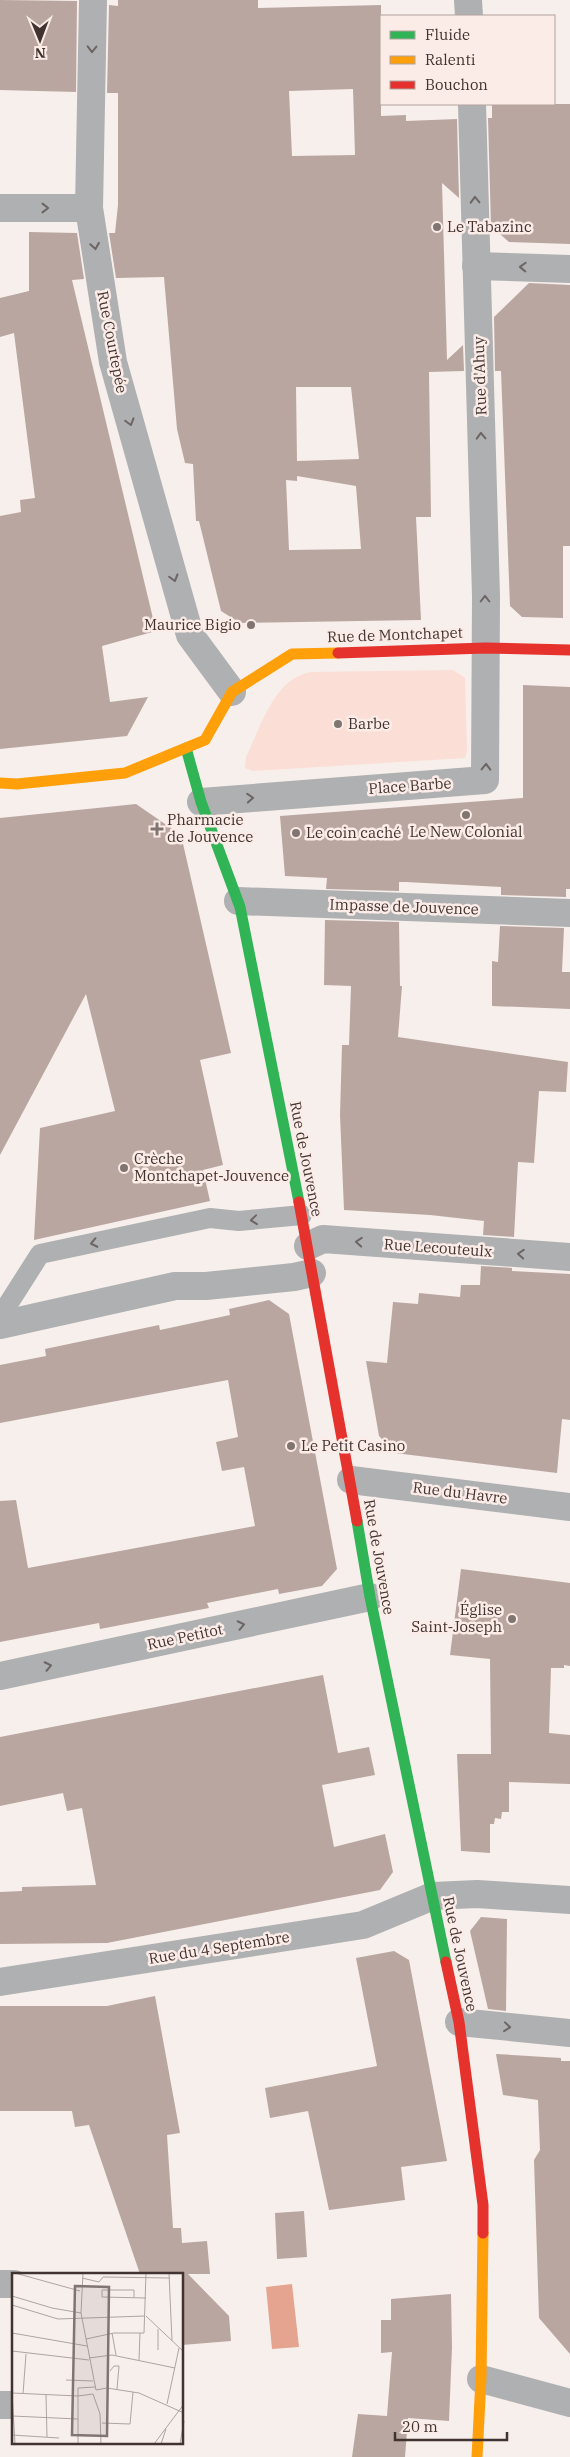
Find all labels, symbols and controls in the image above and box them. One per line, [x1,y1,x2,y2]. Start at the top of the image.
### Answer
north arrow [15,15,65,65]
legend [380,15,555,105]
text: Fluide [425,25,470,44]
text: N [35,44,46,62]
one-way arrow [87,45,98,53]
text: Ralenti [425,50,476,69]
text: Bouchon [425,75,488,94]
one-way arrow [469,195,480,203]
one-way arrow [41,203,49,213]
place label: Le Tabazinc [447,217,532,236]
marker: Le Tabazinc [431,221,443,233]
one-way arrow [89,241,99,250]
one-way arrow [519,262,527,273]
street label: Rue Courtepée [93,289,132,395]
street label: Rue d'Ahuy [469,336,490,416]
one-way arrow [124,417,134,426]
one-way arrow [476,432,486,440]
one-way arrow [168,574,179,583]
one-way arrow [480,595,490,602]
place label: Maurice Bigio [144,615,241,634]
marker: Maurice Bigio [245,619,257,631]
street label: Rue de Montchapet [327,623,463,646]
place label: Barbe [348,714,390,733]
marker: Barbe [332,718,344,730]
one-way arrow [481,762,491,770]
street label: Place Barbe [368,773,452,798]
one-way arrow [246,793,254,804]
marker: Le New Colonial [460,809,472,821]
place label: Pharmacie de Jouvence [167,810,253,846]
place label: Le New Colonial [409,822,523,841]
marker: Pharmacie de Jouvence [151,823,163,835]
place label: Le coin caché [306,823,401,842]
marker: Le coin caché [290,827,302,839]
street label: Impasse de Jouvence [329,894,479,919]
street label: Rue de Jouvence [286,1100,327,1218]
place label: Crèche Montchapet-Jouvence [134,1149,289,1185]
marker: Crèche Montchapet-Jouvence [118,1162,130,1174]
one-way arrow [249,1214,257,1225]
street label: Rue Lecouteulx [383,1234,493,1261]
one-way arrow [355,1236,363,1247]
one-way arrow [90,1237,99,1247]
one-way arrow [517,1248,525,1259]
place label: Le Petit Casino [301,1436,405,1455]
marker: Le Petit Casino [285,1440,297,1452]
street label: Rue du Havre [412,1477,508,1508]
street label: Rue de Jouvence [360,1498,399,1616]
place label: Église Saint-Joseph [411,1600,502,1636]
marker: Église Saint-Joseph [506,1613,518,1625]
street label: Rue Petitot [145,1619,225,1654]
one-way arrow [236,1620,245,1631]
one-way arrow [43,1661,52,1672]
street label: Rue de Jouvence [439,1895,482,2013]
street label: Rue du 4 Septembre [147,1927,291,1968]
one-way arrow [504,2021,512,2032]
inset map [12,2273,184,2444]
scale bar [395,2410,508,2442]
text: 20 m [402,2417,438,2436]

